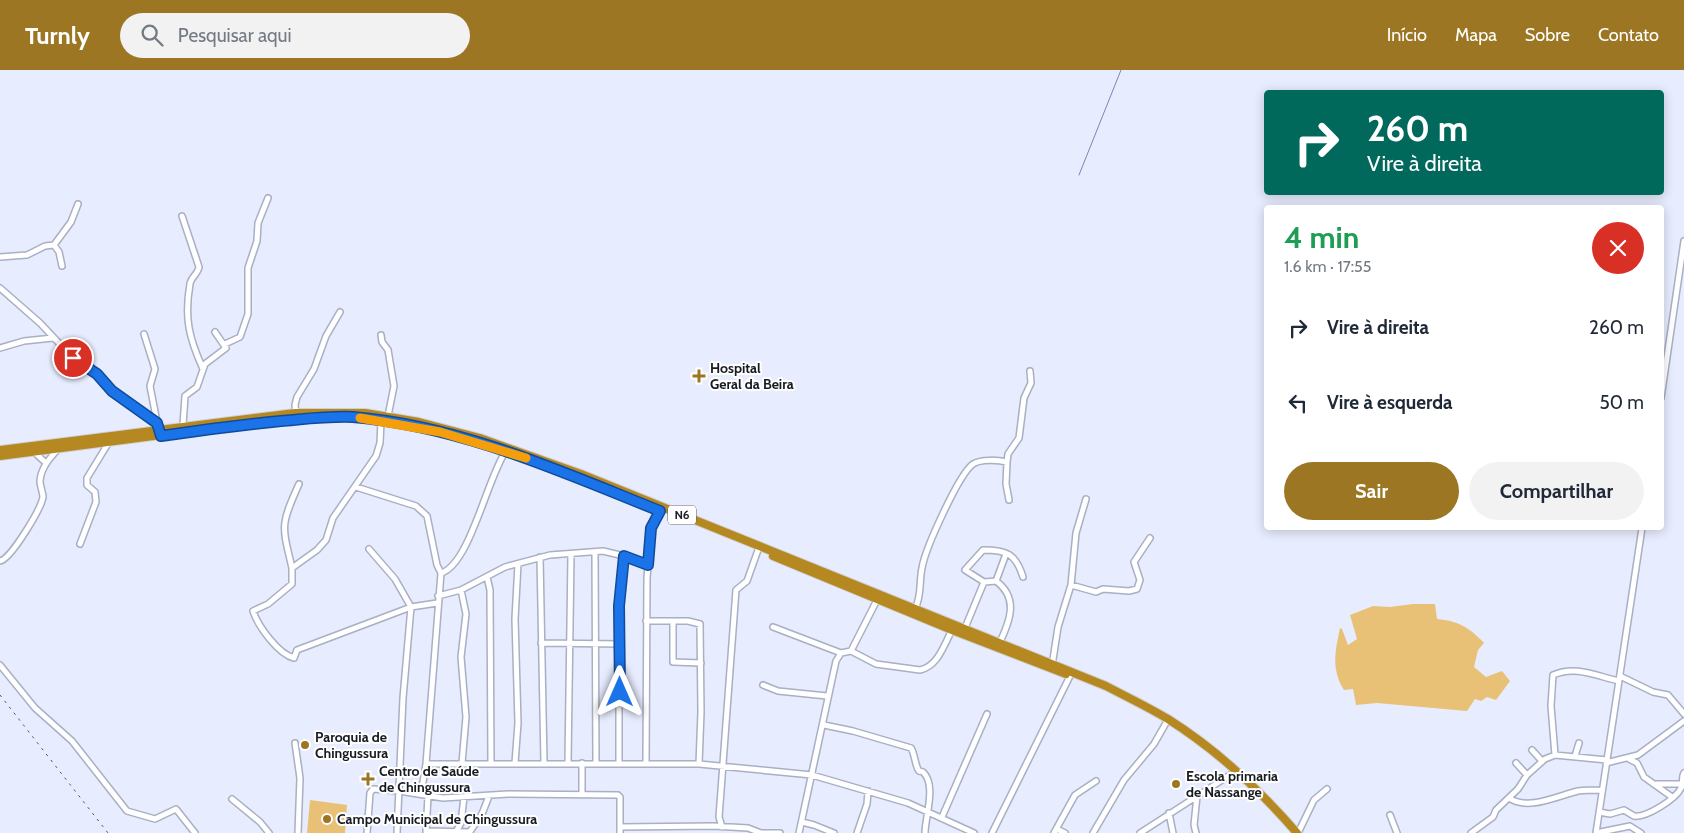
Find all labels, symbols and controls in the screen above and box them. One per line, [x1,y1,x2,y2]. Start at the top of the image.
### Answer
search box [120,13,470,58]
text: Turnly [25,21,90,50]
icon: search [138,21,166,49]
text: Pesquisar aqui [178,24,292,47]
text: Início [1387,24,1427,46]
text: Mapa [1455,24,1497,46]
text: Sobre [1525,24,1570,46]
text: Contato [1598,24,1659,46]
text: 260 m [1367,107,1468,150]
icon: right [1284,110,1349,175]
text: Vire à direita [1367,150,1482,177]
text: 4 min [1284,219,1359,256]
button: close [1592,222,1644,274]
text: 1.6 km · 17:55 [1284,257,1371,276]
icon: right [1284,314,1312,342]
text: Vire à direita [1327,316,1429,339]
text: 260 m [1589,316,1644,339]
pin [52,337,94,379]
icon: arrive [59,344,87,372]
place label: Hospital Geral da Beira [710,359,794,393]
marker: Hospital Geral da Beira [692,369,706,383]
icon: left [1284,389,1312,417]
text: Vire à esquerda [1327,391,1453,414]
text: 50 m [1600,391,1644,414]
button: Sair [1284,462,1459,520]
button: Compartilhar [1469,462,1644,520]
road number: N6 [668,506,696,524]
position arrow [593,665,645,717]
place label: Paroquia de Chingussura [315,728,388,762]
marker: Paroquia de Chingussura [299,739,311,751]
place label: Centro de Saúde de Chingussura [379,762,479,796]
place label: Escola primaria de Nassange [1186,767,1278,801]
marker: Centro de Saúde de Chingussura [361,772,375,786]
marker: Escola primaria de Nassange [1170,778,1182,790]
place label: Campo Municipal de Chingussura [337,810,537,828]
marker: Campo Municipal de Chingussura [321,813,333,825]

